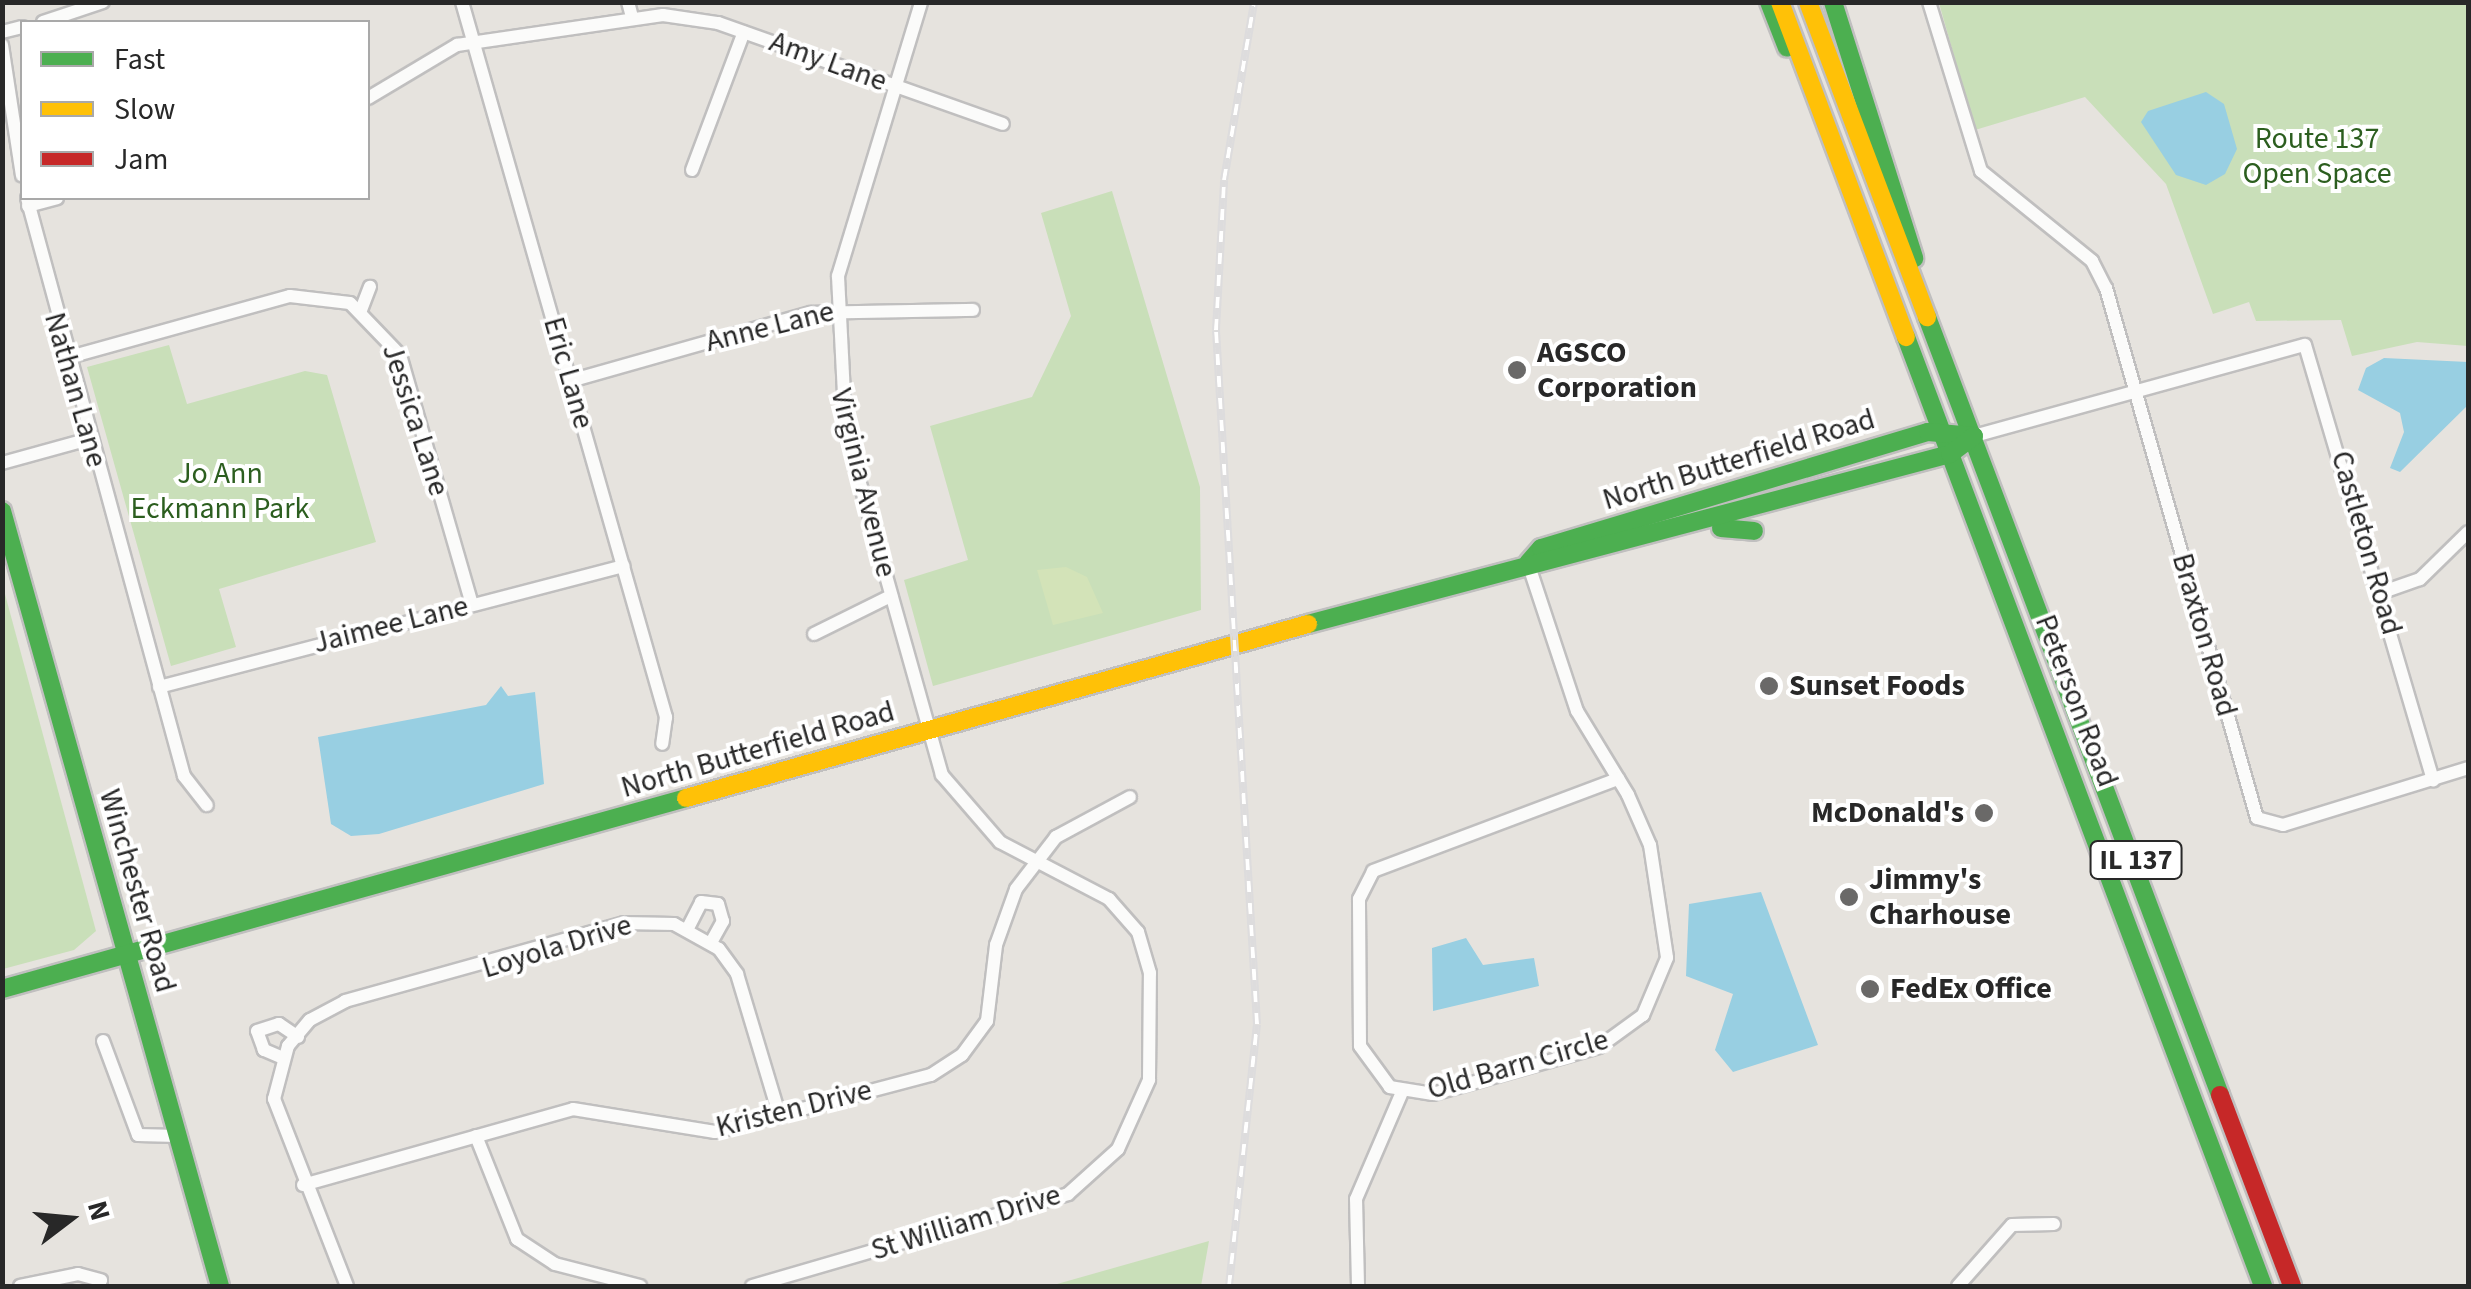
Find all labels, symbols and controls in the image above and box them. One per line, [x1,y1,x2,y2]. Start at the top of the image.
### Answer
legend [20,20,370,200]
street label: Amy Lane [764,24,892,100]
text: Fast [114,38,165,81]
text: Slow [114,88,175,131]
park label: Route 137 Open Space [2242,121,2392,192]
text: Jam [114,138,168,181]
street label: Anne Lane [702,294,838,360]
street label: Nathan Lane [36,309,114,471]
street label: Eric Lane [535,313,601,433]
place label: AGSCO Corporation [1537,335,1697,406]
street label: Jessica Lane [374,340,456,500]
marker: AGSCO Corporation [1506,359,1528,381]
street label: Virginia Avenue [822,385,904,581]
street label: North Butterfield Road [1599,401,1879,519]
street label: Castleton Road [2323,447,2409,639]
park label: Jo Ann Eckmann Park [131,456,309,526]
street label: Braxton Road [2164,549,2244,721]
street label: Jaimee Lane [310,588,472,662]
street label: Peterson Road [2027,610,2125,792]
place label: Sunset Foods [1789,668,1965,704]
marker: Sunset Foods [1758,675,1780,697]
street label: North Butterfield Road [617,694,899,806]
street label: Winchester Road [91,785,183,997]
place label: McDonald's [1811,795,1964,831]
marker: McDonald's [1973,802,1995,824]
road number: IL 137 [2088,837,2184,883]
place label: Jimmy's Charhouse [1869,862,2011,932]
marker: Jimmy's Charhouse [1838,886,1860,908]
street label: Loyola Drive [478,907,636,987]
place label: FedEx Office [1890,971,2052,1007]
marker: FedEx Office [1859,978,1881,1000]
street label: Old Barn Circle [1423,1022,1613,1108]
street label: Kristen Drive [712,1072,876,1146]
north arrow [20,1169,120,1269]
street label: St William Drive [867,1177,1065,1269]
text: N [77,1196,121,1225]

